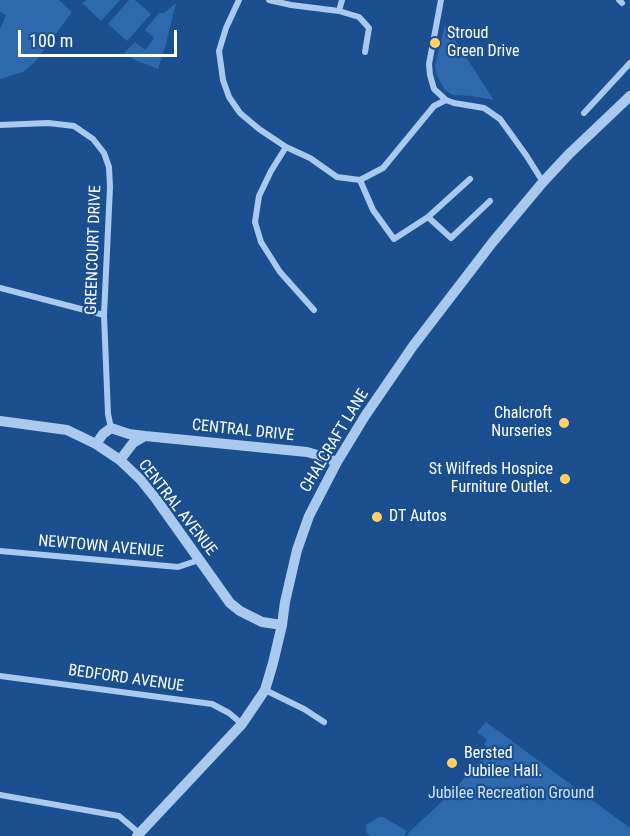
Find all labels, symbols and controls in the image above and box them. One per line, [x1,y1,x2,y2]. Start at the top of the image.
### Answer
scale bar [21,18,180,56]
place label: Stroud Green Drive [447,24,520,62]
text: 100 m [29,30,73,51]
marker: Stroud Green Drive [428,36,442,50]
street label: GREENCOURT DRIVE [82,185,106,315]
street label: CHALCRAFT LANE [297,386,373,496]
place label: Chalcroft Nurseries [491,404,552,442]
street label: CENTRAL DRIVE [191,416,295,446]
marker: Chalcroft Nurseries [557,416,571,430]
street label: CENTRAL AVENUE [134,456,220,560]
place label: St Wilfreds Hospice Furniture Outlet. [429,460,553,498]
marker: St Wilfreds Hospice Furniture Outlet. [558,472,572,486]
place label: DT Autos [389,507,447,527]
marker: DT Autos [370,510,384,524]
street label: NEWTOWN AVENUE [37,532,165,562]
street label: BEDFORD AVENUE [67,661,185,697]
place label: Bersted Jubilee Hall. [464,744,543,782]
marker: Bersted Jubilee Hall. [445,756,459,770]
park label: Jubilee Recreation Ground [428,784,594,804]

